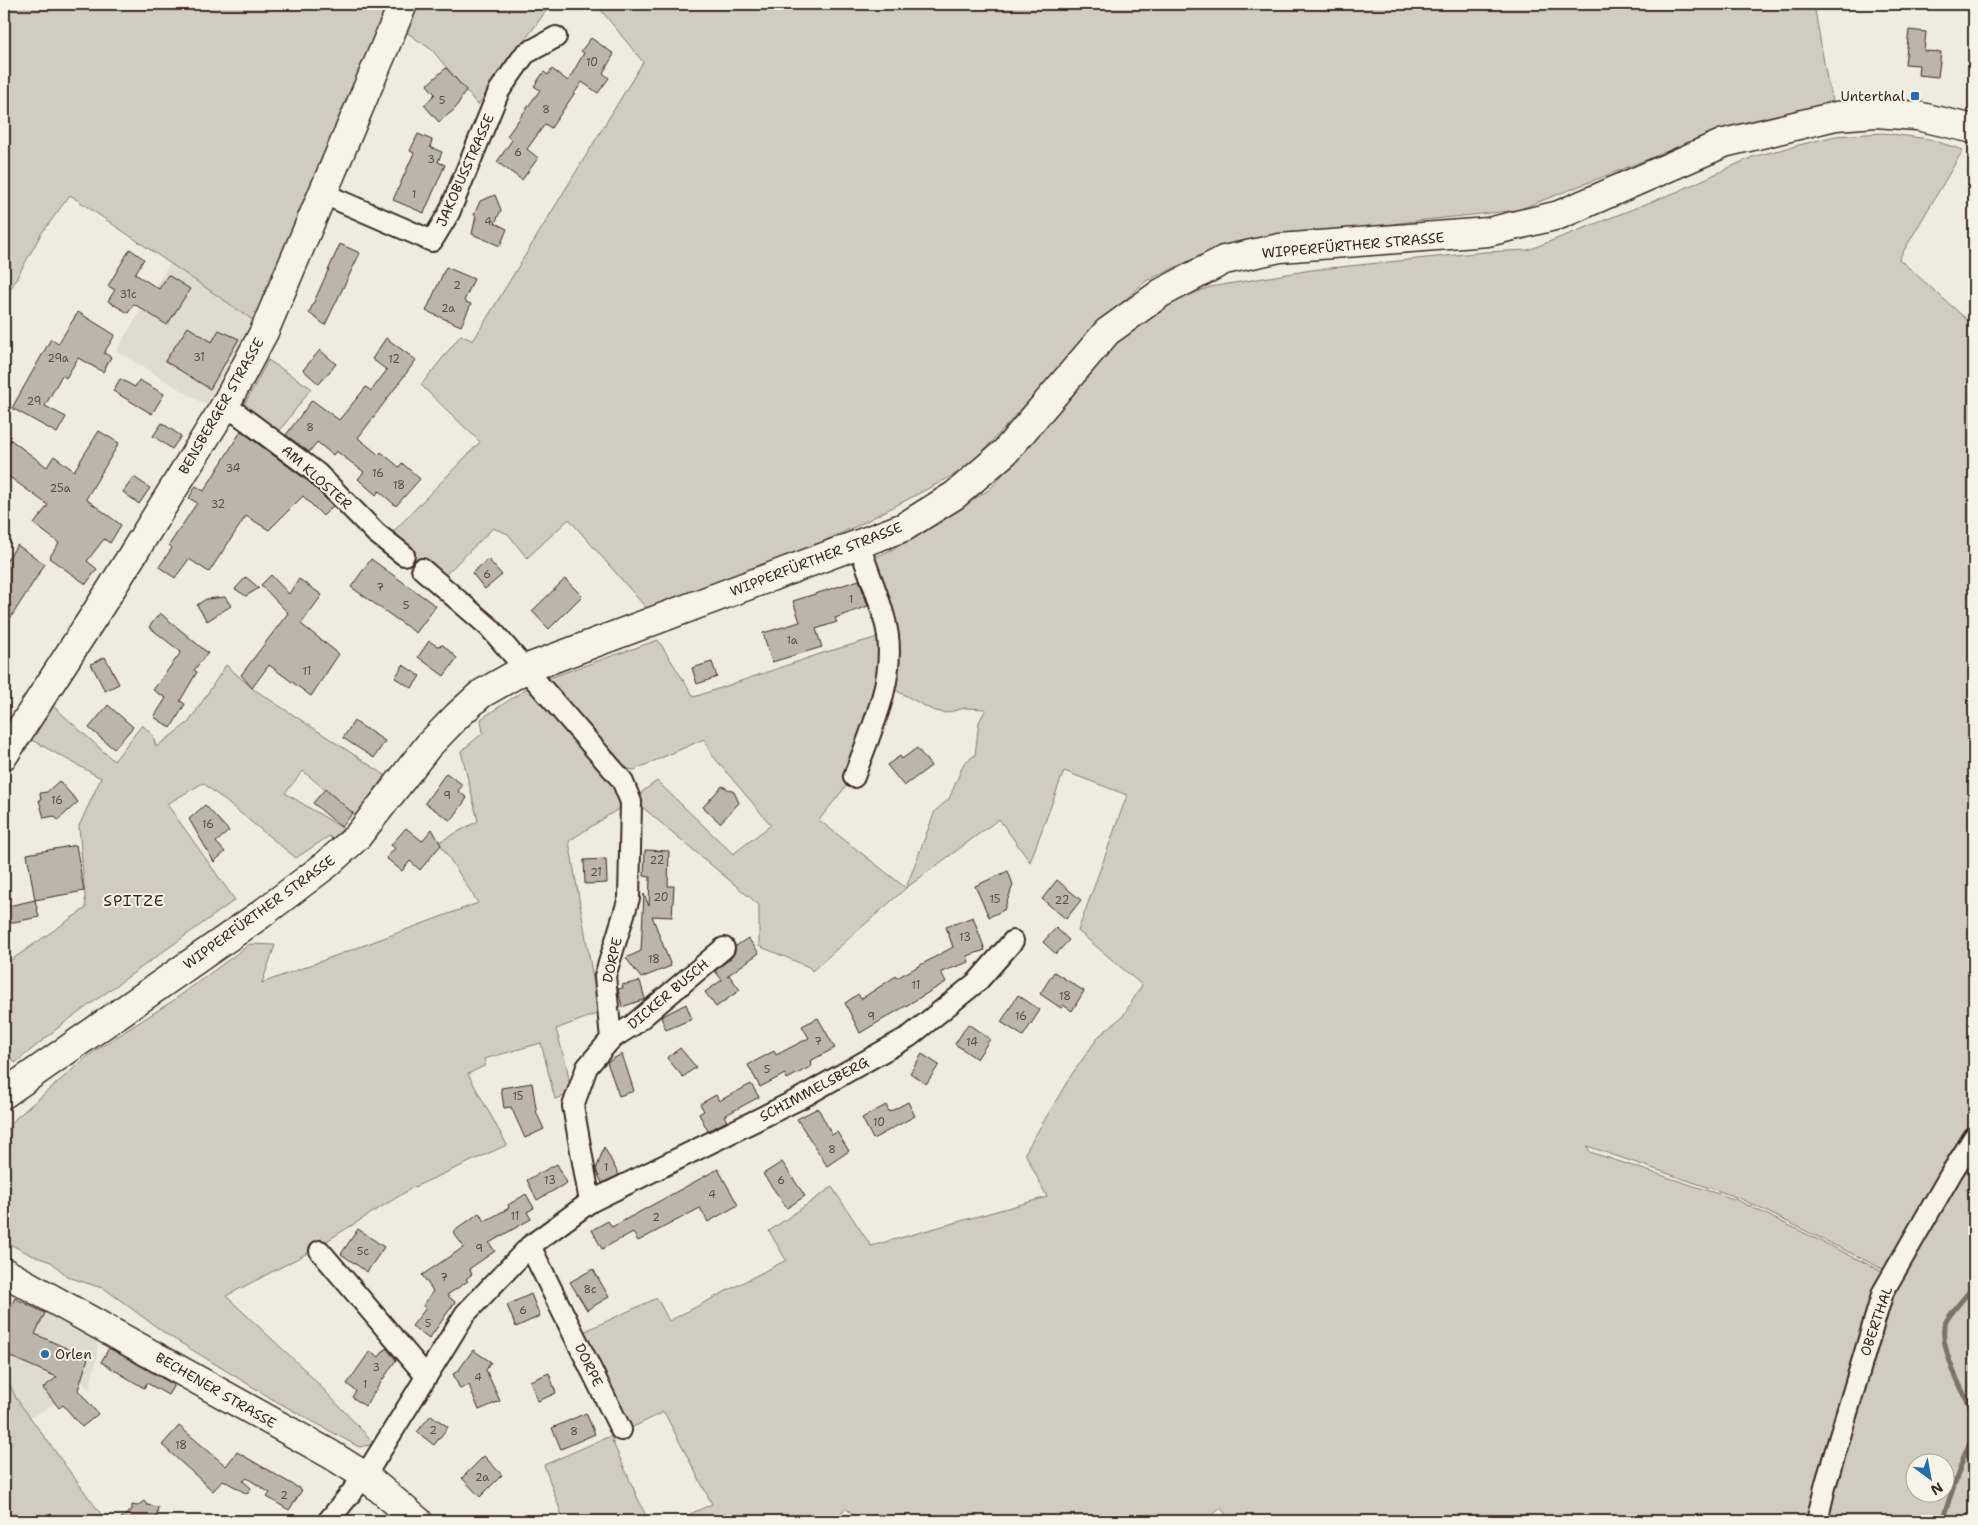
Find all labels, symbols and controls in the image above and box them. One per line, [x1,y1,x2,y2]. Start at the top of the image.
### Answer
house number: 10 [586,55,598,70]
place label: Unterthal [1840,87,1906,105]
marker: Unterthal [1909,90,1921,102]
house number: 5 [439,93,446,108]
house number: 8 [542,102,550,117]
street label: JAKOBUSSTRASSE [432,111,498,229]
house number: 6 [514,145,522,160]
house number: 3 [427,152,435,167]
house number: 1 [412,187,416,202]
house number: 4 [484,214,492,229]
street label: WIPPERFÜRTHER STRASSE [1261,228,1445,262]
house number: 2 [453,278,461,293]
house number: 31c [119,287,137,302]
house number: 2a [441,301,455,316]
street label: BENSBERGER STRASSE [174,334,268,478]
house number: 31 [193,350,205,365]
house number: 29a [47,351,69,366]
house number: 12 [388,352,400,367]
house number: 29 [27,394,41,409]
house number: 8 [306,420,314,435]
street label: AM KLOSTER [278,441,356,514]
house number: 34 [226,461,241,476]
house number: 16 [372,466,384,481]
house number: 18 [393,478,405,493]
house number: 25a [49,481,71,496]
house number: 32 [211,497,225,512]
street label: WIPPERFÜRTHER STRASSE [727,518,905,600]
house number: 6 [483,567,491,582]
house number: 7 [376,580,384,595]
house number: 1 [849,592,853,607]
house number: 5 [403,598,410,613]
house number: 1a [786,633,798,648]
house number: 11 [303,664,311,679]
house number: 9 [443,788,451,803]
house number: 16 [51,793,63,808]
house number: 16 [202,817,214,832]
street label: WIPPERFÜRTHER STRASSE [180,851,339,973]
house number: 22 [650,853,664,868]
house number: 21 [590,865,602,880]
district label: SPITZE [103,890,165,911]
house number: 20 [653,890,669,905]
house number: 15 [989,892,1001,907]
house number: 22 [1055,893,1069,908]
house number: 13 [959,930,971,945]
street label: DORPE [598,935,626,984]
house number: 18 [648,952,660,967]
street label: DICKER BUSCH [624,955,712,1033]
house number: 11 [912,978,920,993]
house number: 18 [1059,989,1071,1004]
house number: 9 [867,1009,875,1024]
house number: 16 [1015,1009,1027,1024]
house number: 7 [814,1034,822,1049]
house number: 14 [966,1035,978,1050]
street label: SCHIMMELSBERG [756,1052,872,1125]
house number: 5 [764,1062,771,1077]
house number: 15 [512,1089,524,1104]
house number: 10 [873,1115,885,1130]
house number: 8 [828,1142,836,1157]
house number: 1 [604,1160,608,1175]
house number: 13 [544,1173,556,1188]
house number: 6 [777,1173,785,1188]
house number: 4 [708,1187,716,1202]
house number: 11 [511,1209,519,1224]
house number: 2 [652,1210,660,1225]
house number: 9 [475,1241,483,1256]
house number: 5c [357,1244,370,1259]
house number: 7 [440,1270,448,1285]
house number: 8c [583,1282,597,1297]
street label: OBERTHAL [1856,1284,1896,1358]
house number: 6 [519,1303,527,1318]
house number: 5 [425,1316,432,1331]
street label: DORPE [571,1340,607,1390]
place label: Orlen [55,1345,92,1363]
marker: Orlen [39,1348,51,1360]
street label: BECHENER STRASSE [152,1348,280,1432]
house number: 3 [372,1360,380,1375]
house number: 4 [474,1370,482,1385]
house number: 1 [363,1377,367,1392]
house number: 2 [429,1423,437,1438]
house number: 8 [570,1424,578,1439]
house number: 18 [175,1438,187,1453]
north arrow [1906,1452,1956,1502]
house number: 2a [475,1470,489,1485]
text: N [1927,1478,1946,1500]
house number: 2 [280,1488,288,1503]

